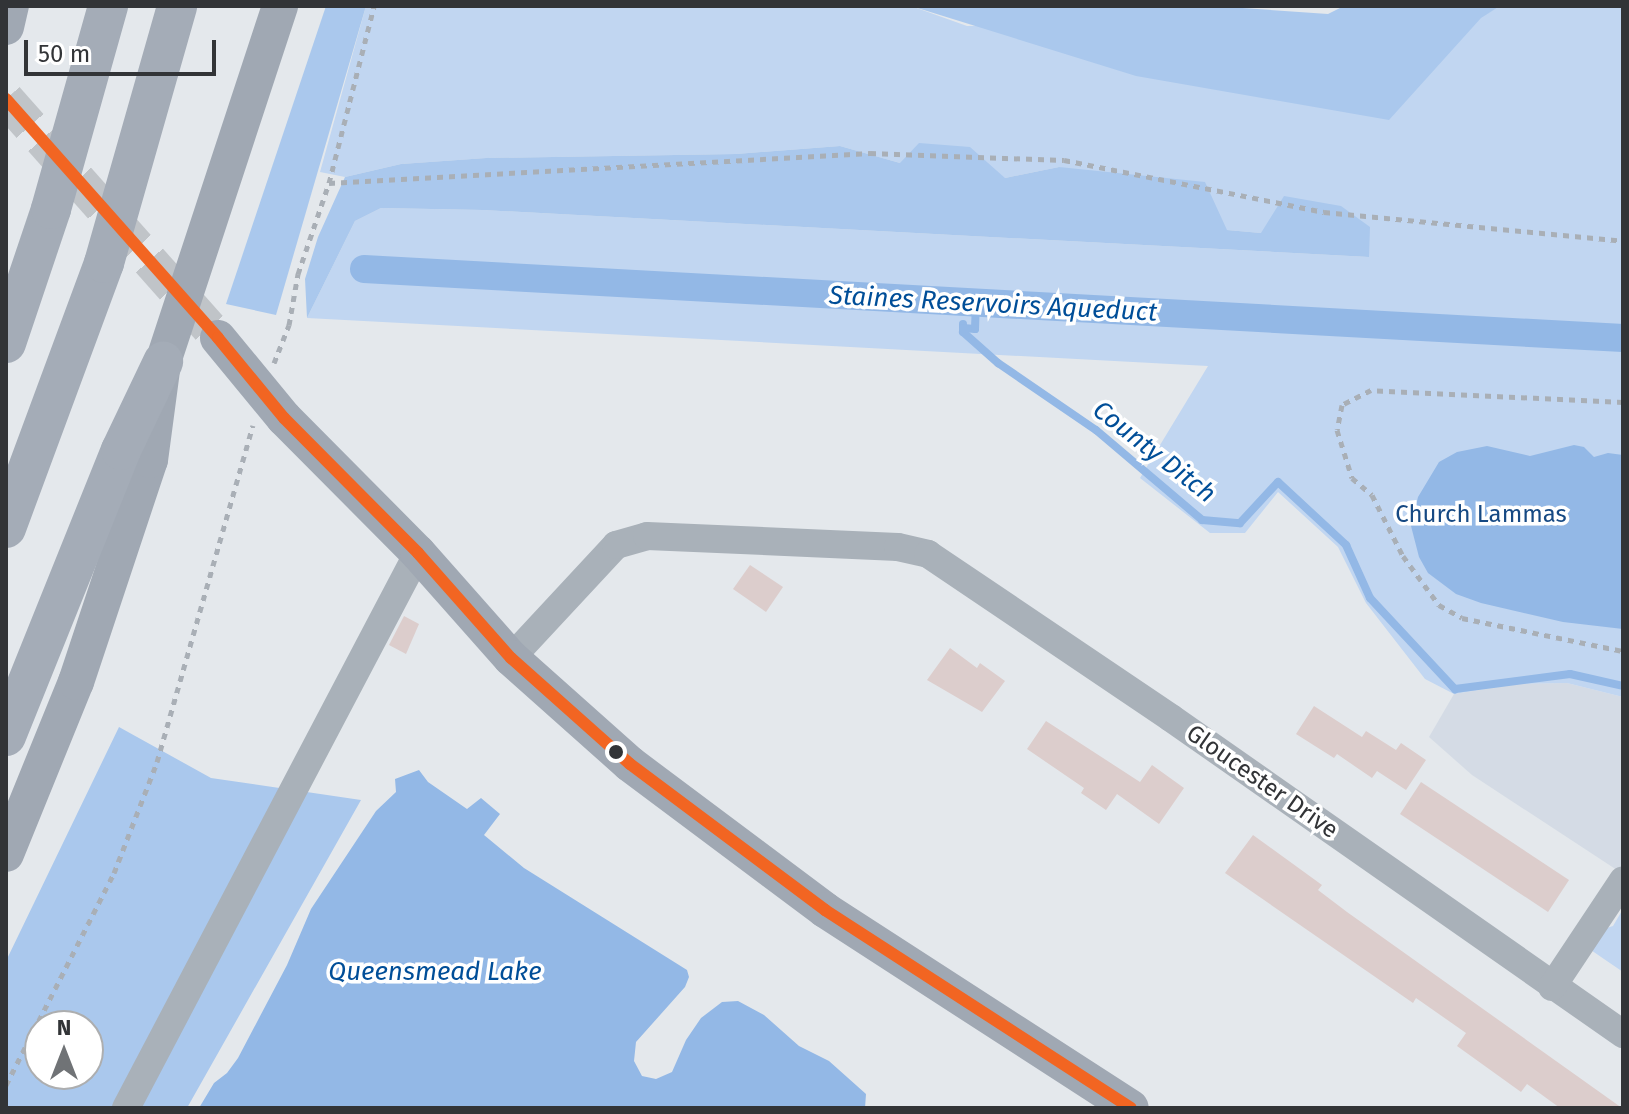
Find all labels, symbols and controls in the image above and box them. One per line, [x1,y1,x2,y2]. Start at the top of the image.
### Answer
scale bar [28,24,220,74]
text: 50 m [38,40,90,68]
water label: Staines Reservoirs Aqueduct [828,280,1158,328]
water label: County Ditch [1086,394,1222,510]
park label: Church Lammas [1395,501,1567,529]
street label: Gloucester Drive [1181,719,1343,845]
unlabelled marker [608,744,624,760]
water label: Queensmead Lake [328,956,542,988]
north arrow [24,1010,104,1090]
text: N [57,1014,71,1041]

